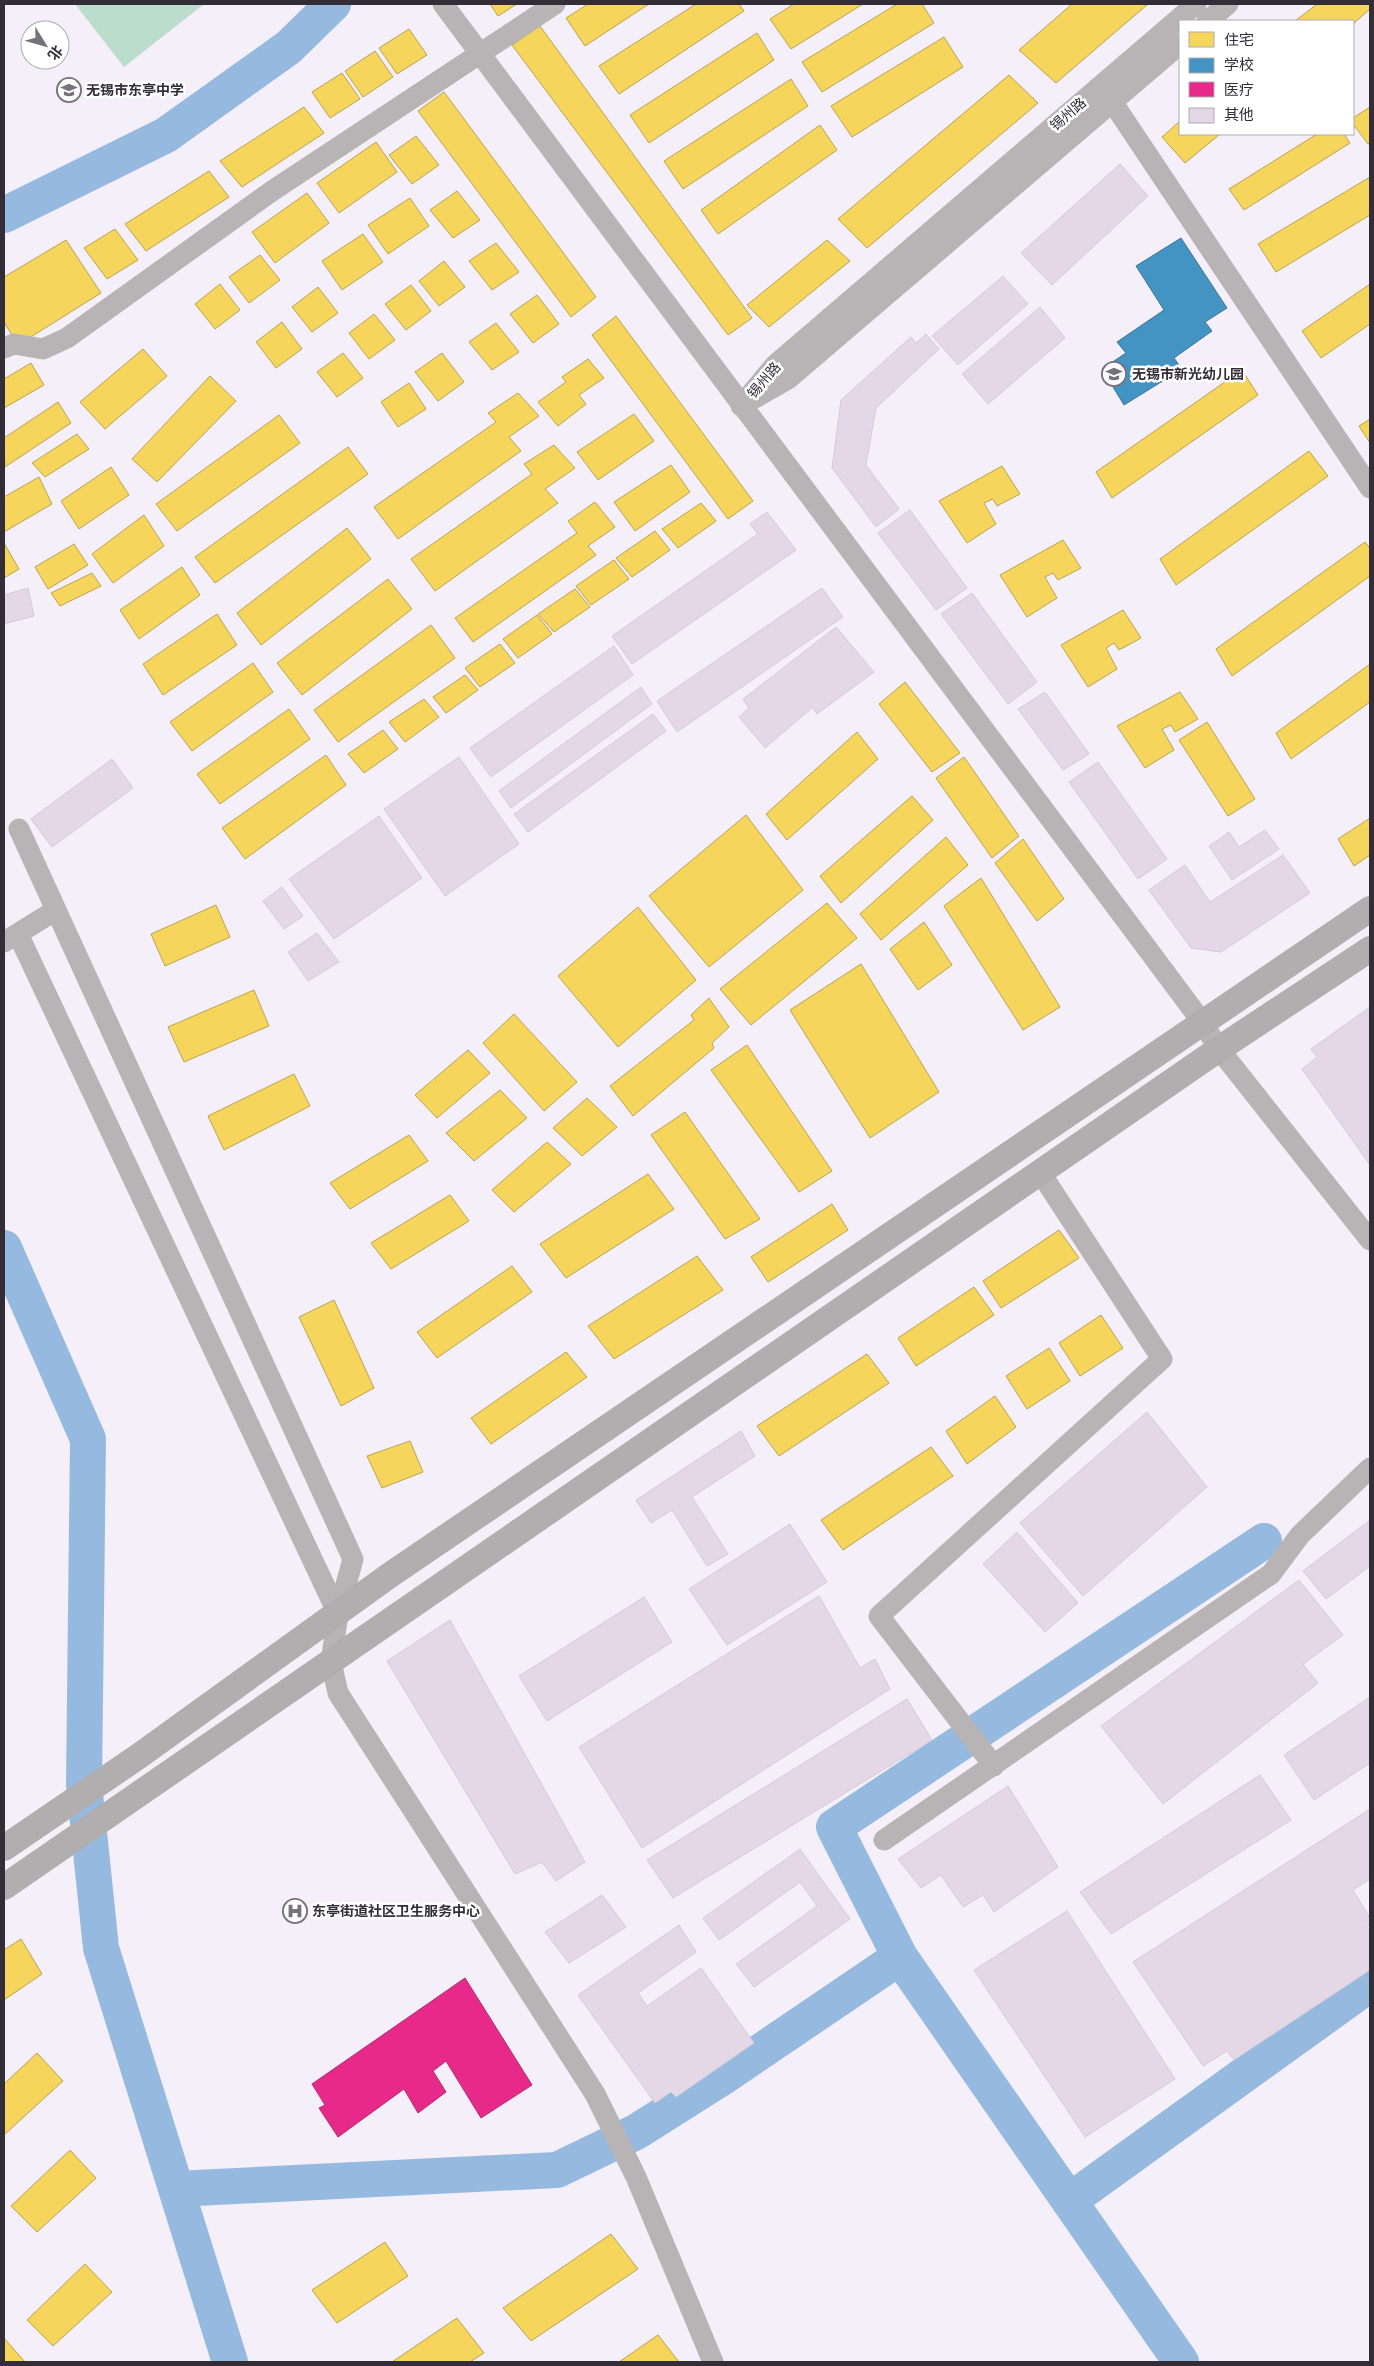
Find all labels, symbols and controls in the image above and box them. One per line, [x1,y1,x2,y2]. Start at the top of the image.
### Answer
north arrow [20,20,70,70]
legend [1179,20,1354,135]
text: 住宅 [1224,30,1254,50]
text: 北 [44,42,67,64]
text: 学校 [1224,55,1254,75]
school or university icon: 无锡市东亭中学 [56,77,82,103]
text: 医疗 [1224,80,1254,100]
place label: 无锡市东亭中学 [86,81,184,99]
street label: 锡州路 [1046,93,1090,135]
text: 其他 [1224,105,1254,125]
street label: 锡州路 [743,358,785,402]
school or university icon: 无锡市新光幼儿园 [1101,361,1127,387]
place label: 无锡市新光幼儿园 [1132,365,1244,383]
hospital icon: 东亭街道社区卫生服务中心 [282,1898,308,1924]
place label: 东亭街道社区卫生服务中心 [312,1902,480,1920]

